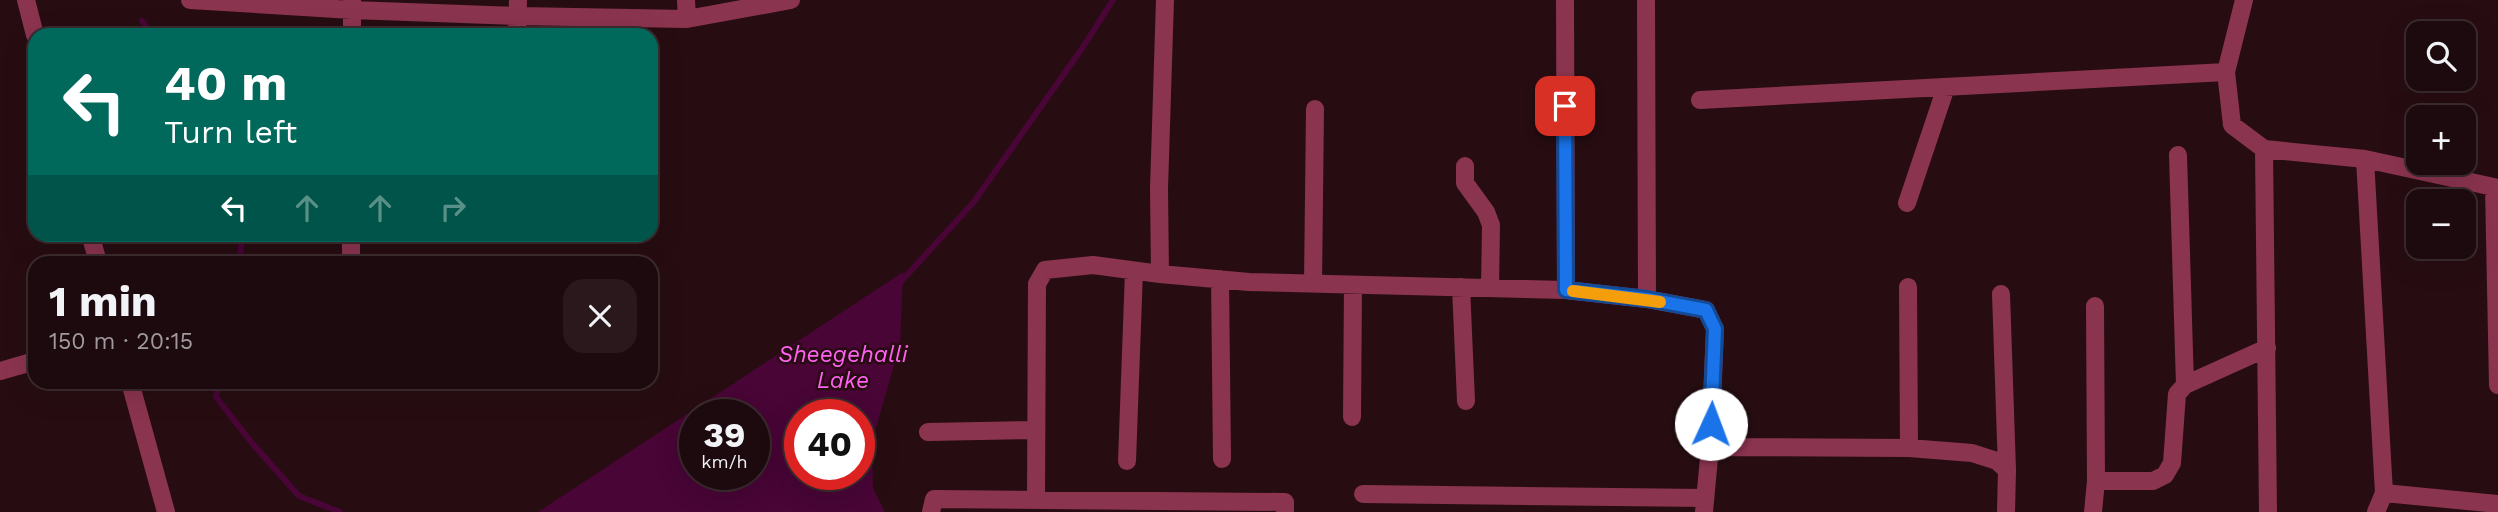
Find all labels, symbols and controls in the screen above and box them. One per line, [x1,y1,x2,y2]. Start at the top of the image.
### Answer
map controls [2406,21,2476,259]
button: search [2406,21,2476,91]
text: 40 m [164,54,287,112]
icon: left [49,56,140,147]
pin [1535,76,1595,136]
icon: arrive [1546,87,1584,125]
button: + [2406,105,2476,175]
text: Turn left [164,113,297,151]
icon: left [215,189,253,227]
icon: ahead [288,189,326,227]
icon: ahead [361,189,399,227]
icon: right [434,189,472,227]
button: − [2406,189,2476,259]
text: 1 min [49,277,157,326]
button: close [563,279,637,353]
text: 150 m · 20:15 [49,328,193,355]
water label: Sheegehalli Lake [778,341,909,394]
position arrow [1674,387,1748,461]
speed limit sign: 40 [784,399,875,490]
text: 39 [703,414,746,456]
text: km/h [701,451,748,472]

